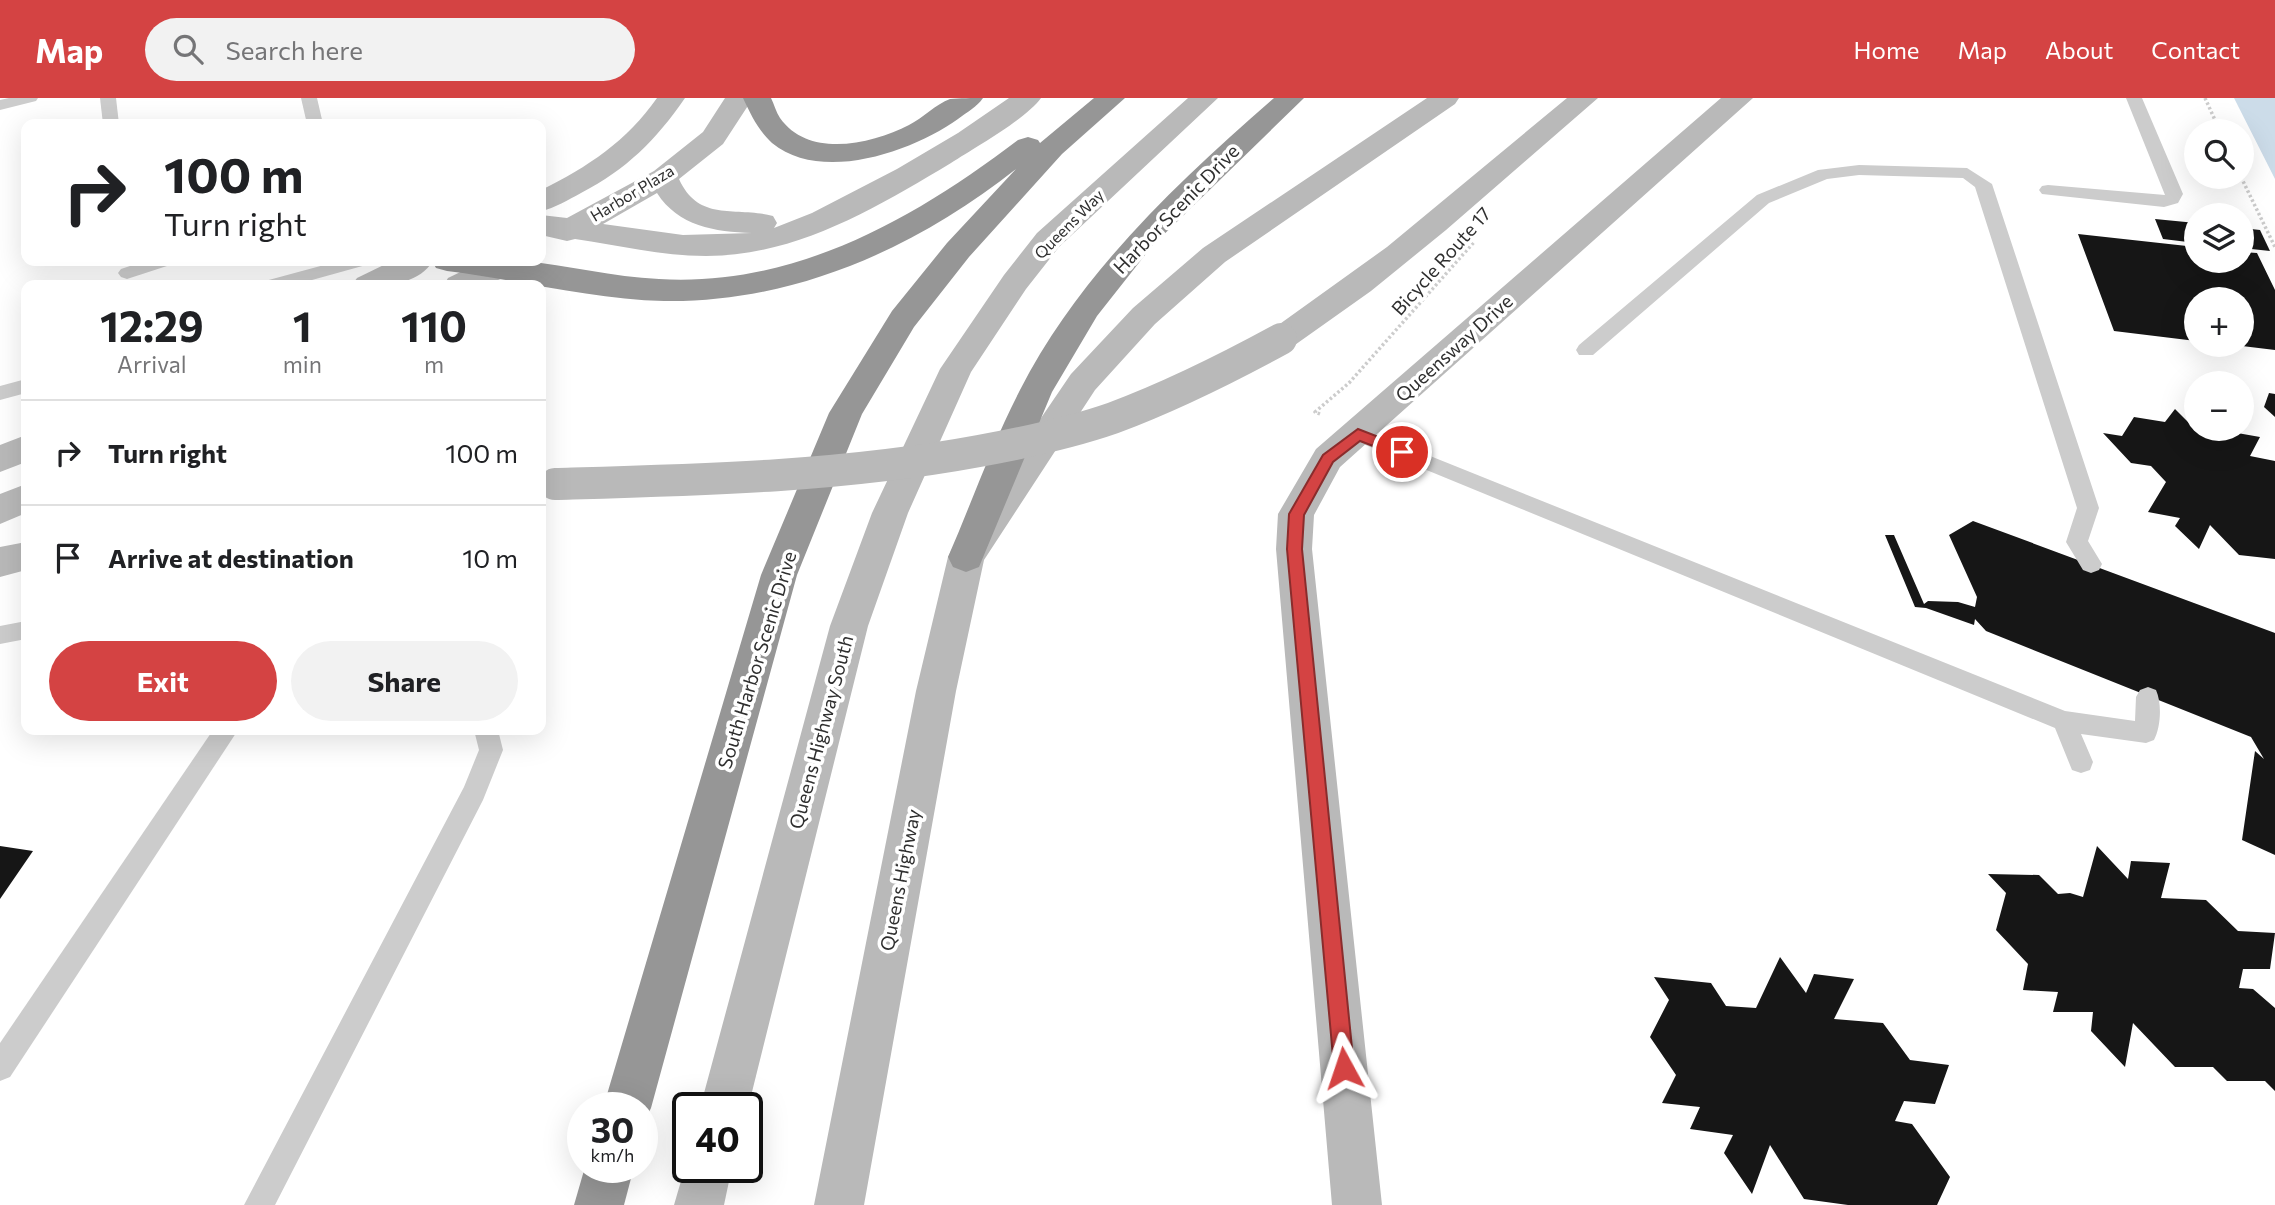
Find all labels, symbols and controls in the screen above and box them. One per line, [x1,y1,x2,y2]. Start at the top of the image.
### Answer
search box [145,18,635,81]
text: Map [35,29,103,70]
icon: search [169,30,207,68]
text: Search here [225,34,363,65]
text: Home [1854,35,1920,64]
text: Map [1958,35,2007,64]
text: About [2045,35,2113,64]
text: Contact [2151,35,2240,64]
map controls [2184,119,2254,441]
button: search [2184,119,2254,189]
street label: Harbor Scenic Drive [1108,139,1243,278]
text: 100 m [164,143,303,203]
icon: right [49,147,140,238]
street label: Harbor Plaza [587,160,677,225]
street label: Queens Way [1030,185,1107,262]
street label: Bicycle Route 17 [1386,202,1495,319]
text: Turn right [164,203,307,243]
button: layers [2184,203,2254,273]
button: + [2184,287,2254,357]
street label: Queensway Drive [1390,289,1517,406]
text: 12:29 [100,299,204,351]
text: 1 [293,299,312,351]
text: 110 [401,299,467,351]
text: Arrival [117,350,187,378]
text: min [283,350,322,378]
text: m [424,350,444,378]
button: − [2184,371,2254,441]
pin [1372,422,1432,482]
icon: arrive [1383,433,1421,471]
icon: right [49,434,87,472]
text: Turn right [108,437,227,468]
text: 100 m [445,437,518,468]
icon: arrive [49,539,87,577]
text: Arrive at destination [108,542,354,573]
text: 10 m [462,542,518,573]
street label: South Harbor Scenic Drive [712,548,801,771]
street label: Queens Highway South [784,633,857,831]
button: Exit [49,641,277,721]
button: Share [291,641,518,721]
street label: Queens Highway [874,807,925,953]
position arrow [1307,1031,1381,1105]
speed limit sign: 40 [672,1092,763,1183]
text: 30 [591,1107,634,1150]
text: km/h [591,1144,634,1166]

